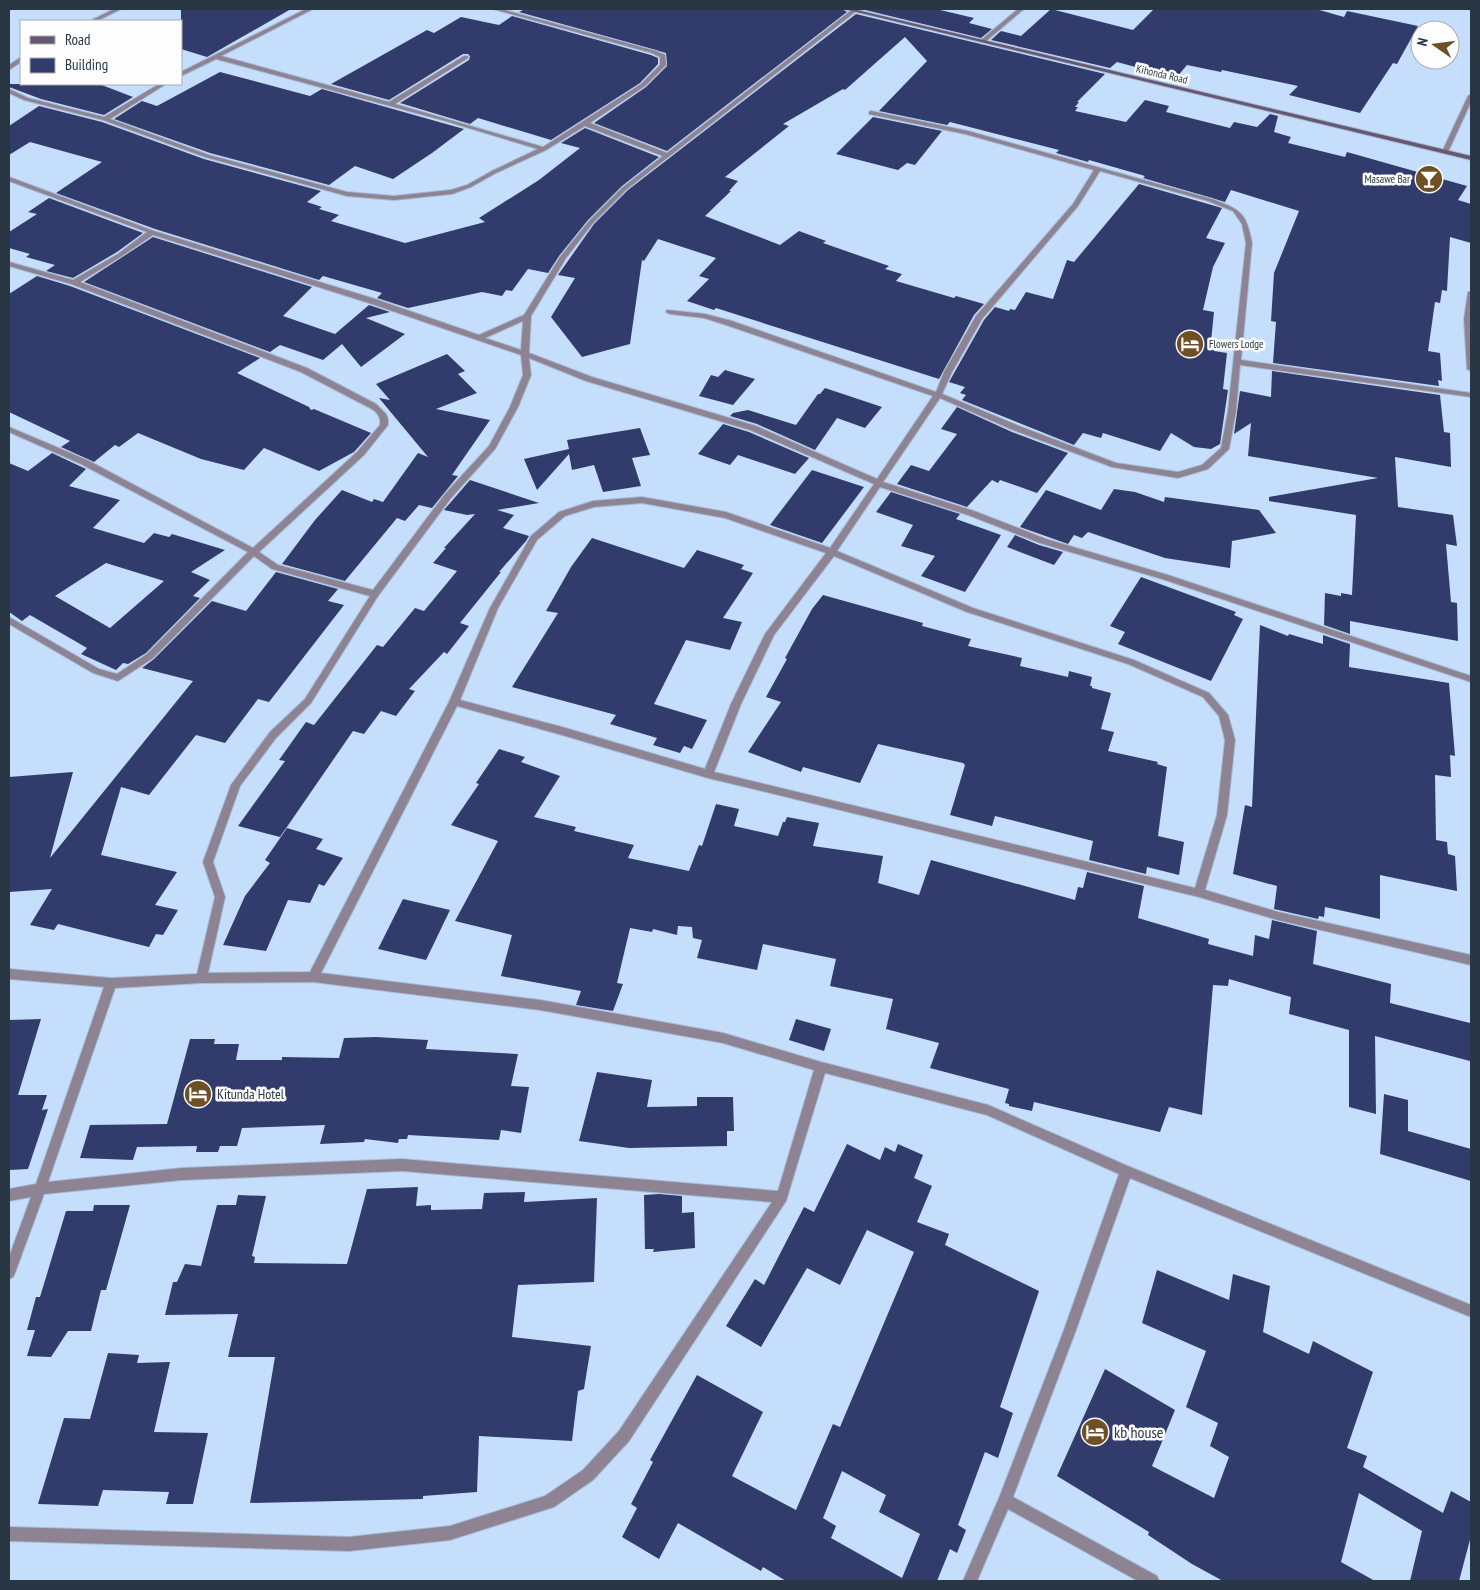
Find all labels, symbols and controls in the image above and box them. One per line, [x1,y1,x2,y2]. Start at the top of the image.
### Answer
legend [20,20,182,85]
north arrow [1410,20,1460,70]
text: Road [65,30,91,49]
text: N [1413,36,1432,48]
text: Building [65,55,108,74]
street label: Kihonda Road [1135,61,1189,87]
bar icon: Masawe Bar [1414,164,1444,194]
place label: Masawe Bar [1365,172,1410,186]
hotel icon: Flowers Lodge [1175,329,1205,359]
place label: Flowers Lodge [1209,337,1264,351]
hotel icon: Kitunda Hotel [183,1079,213,1109]
place label: Kitunda Hotel [217,1085,285,1103]
hotel icon: kb house [1080,1417,1110,1447]
place label: kb house [1114,1422,1163,1442]

